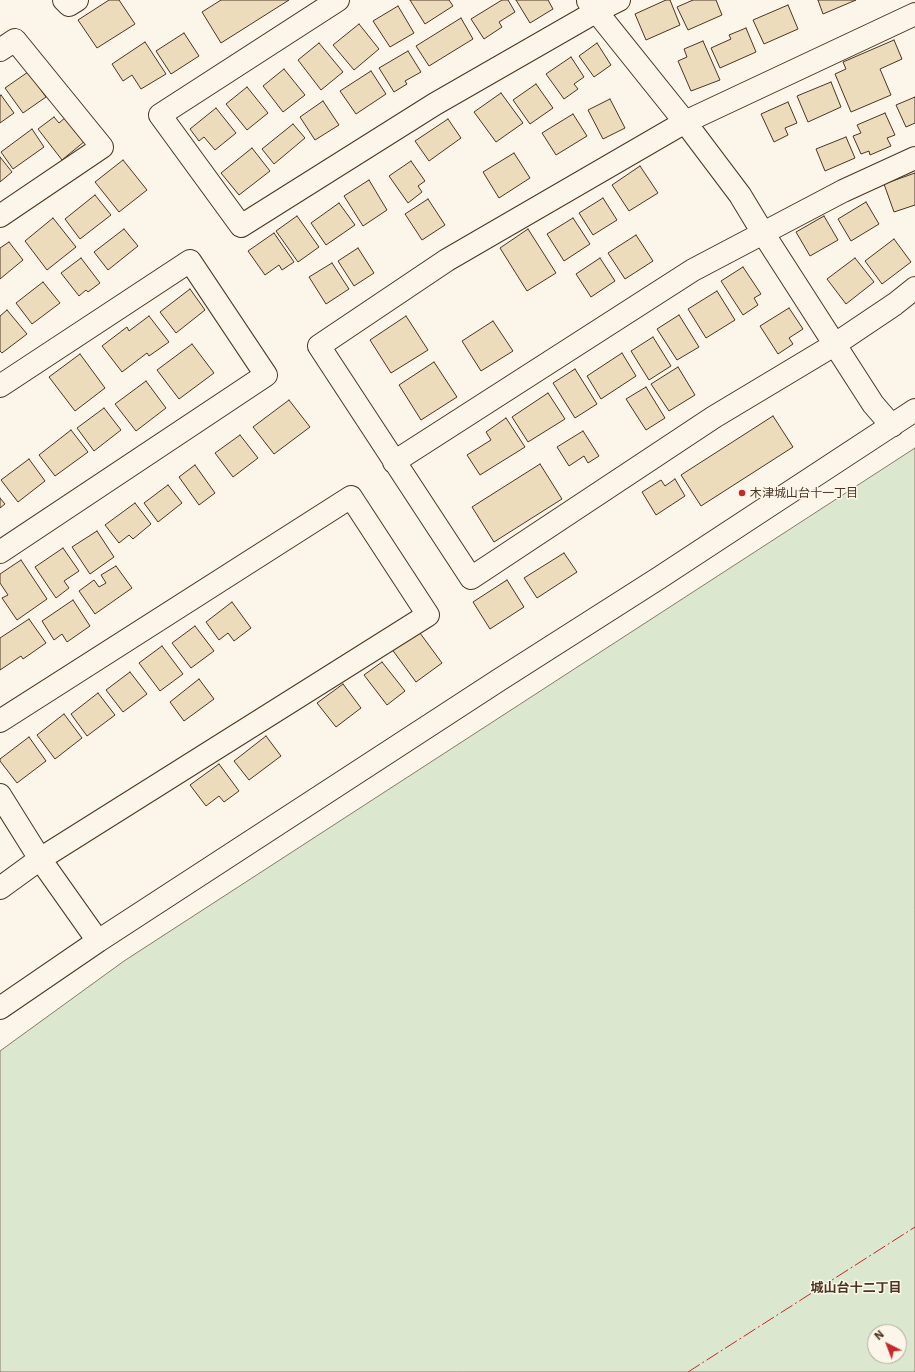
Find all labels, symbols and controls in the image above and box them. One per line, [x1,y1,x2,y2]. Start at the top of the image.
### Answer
place label: 木津城山台十一丁目 [750,486,858,500]
marker: 木津城山台十一丁目 [737,488,747,498]
district label: 城山台十二丁目 [811,1280,901,1296]
north arrow [867,1324,907,1364]
text: N [872,1328,887,1343]

